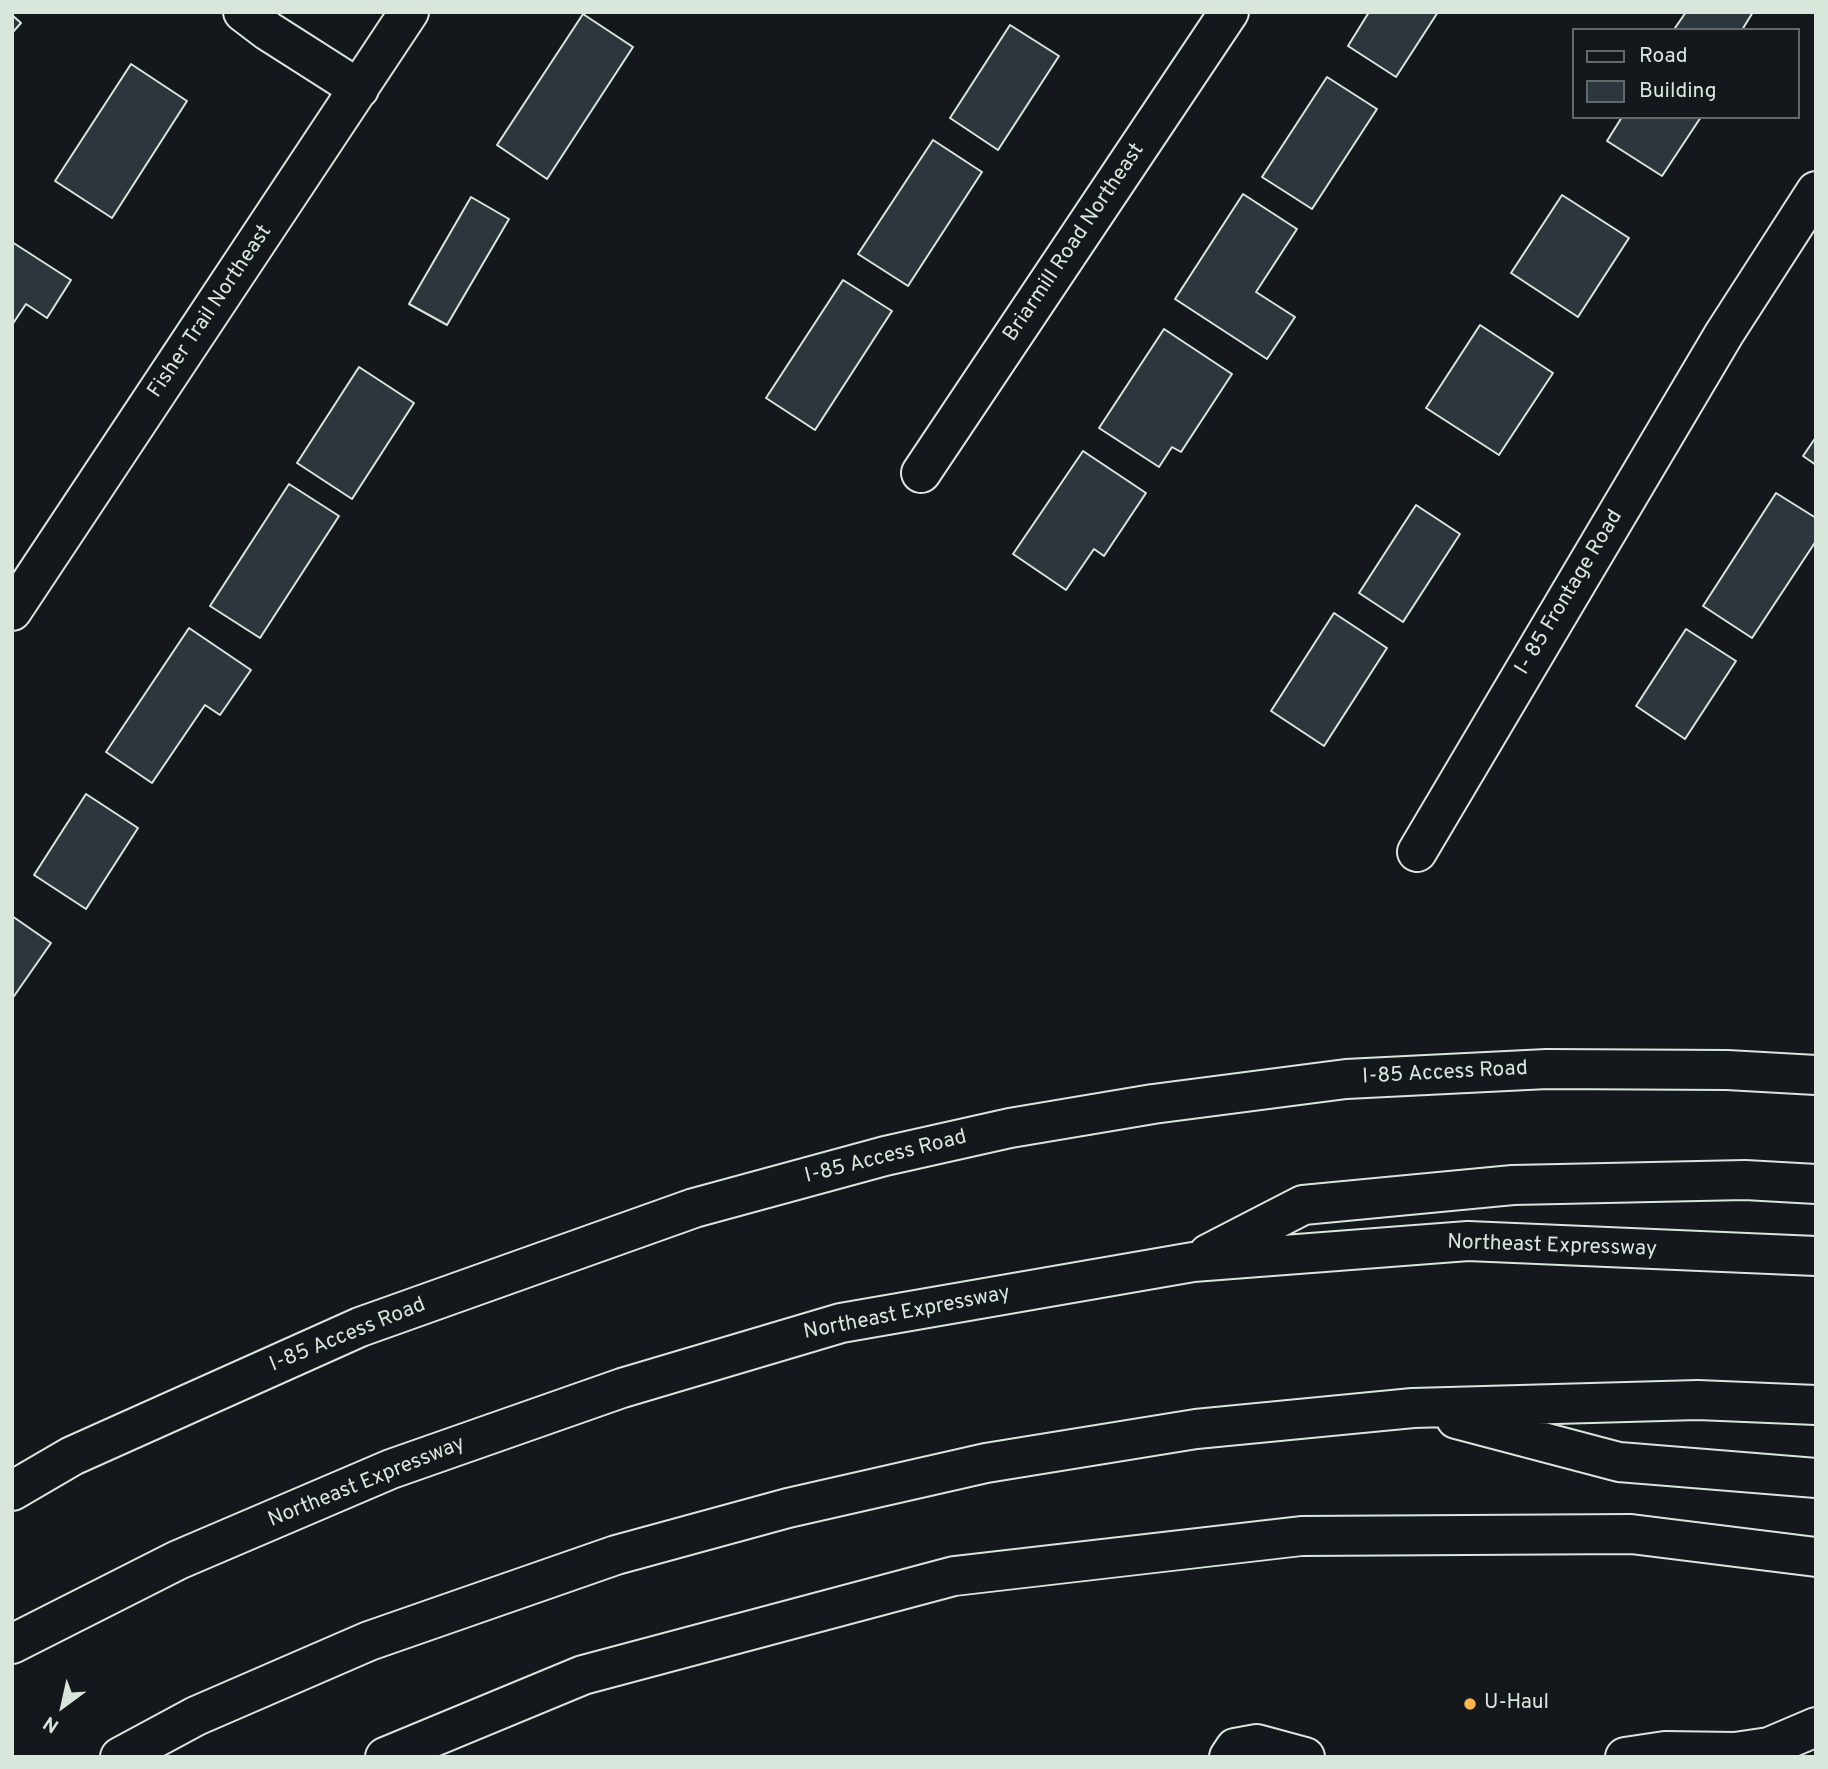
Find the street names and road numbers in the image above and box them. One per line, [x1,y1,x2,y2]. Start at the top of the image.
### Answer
street label: Briarmill Road Northeast [999,139,1151,347]
street label: Fisher Trail Northeast [144,221,278,403]
street label: I- 85 Frontage Road [1511,506,1629,680]
street label: I-85 Access Road [1362,1057,1528,1091]
street label: I-85 Access Road [803,1126,969,1190]
street label: Northeast Expressway [1447,1231,1657,1263]
street label: Northeast Expressway [802,1282,1012,1346]
street label: I-85 Access Road [266,1293,430,1379]
street label: Northeast Expressway [265,1432,469,1534]

